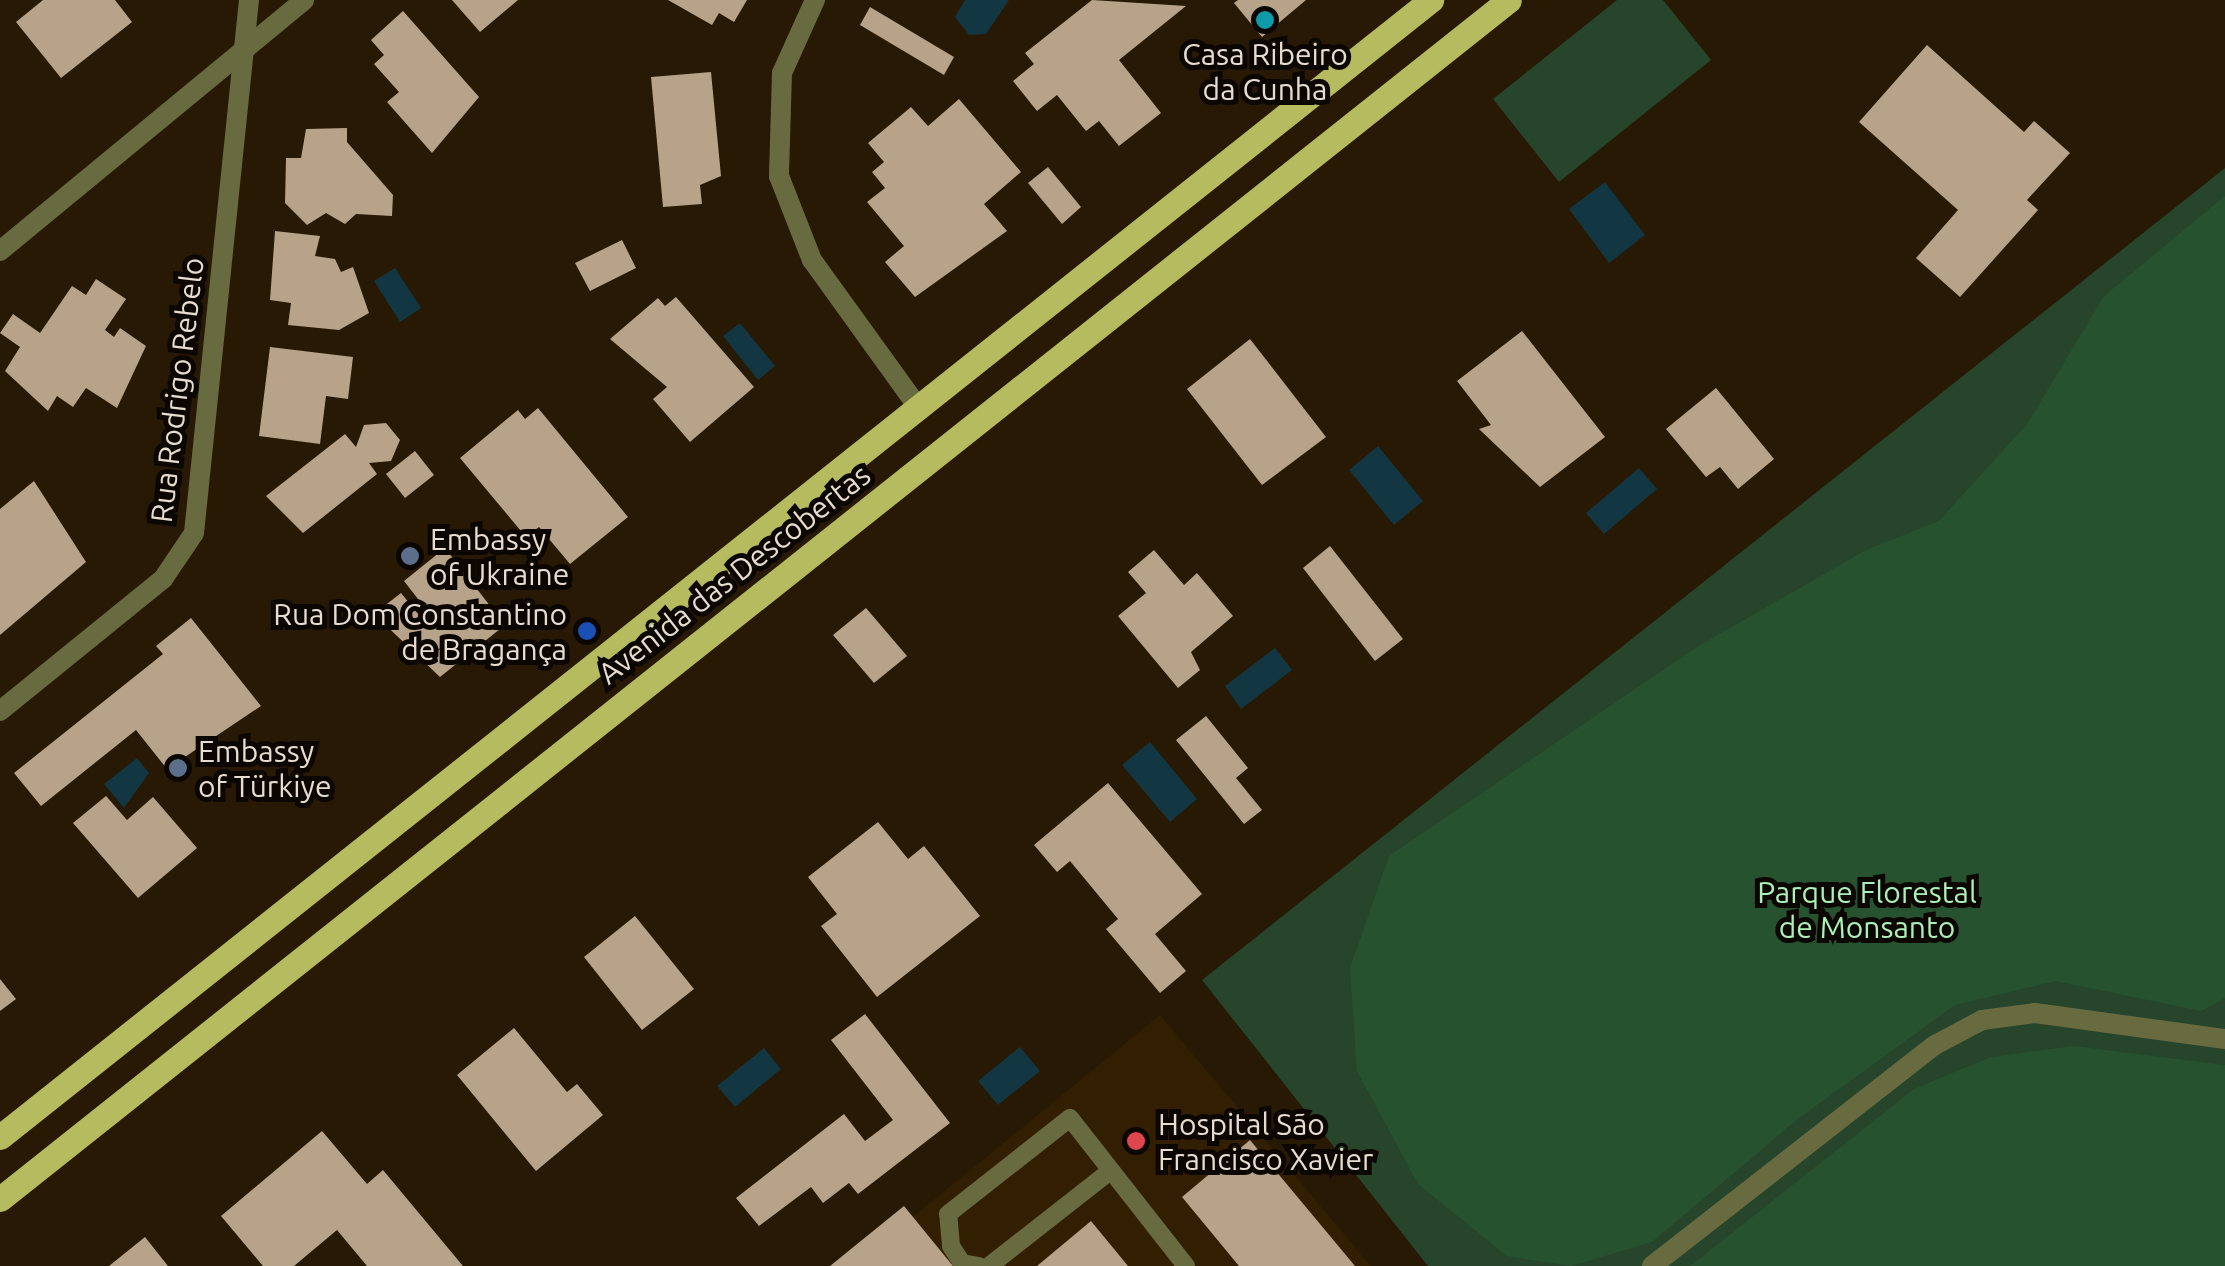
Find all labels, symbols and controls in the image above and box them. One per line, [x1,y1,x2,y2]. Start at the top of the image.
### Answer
marker: Casa Ribeiro da Cunha [1254,9,1276,31]
place label: Casa Ribeiro da Cunha [1182,36,1348,106]
street label: Rua Rodrigo Rebelo [143,255,211,525]
street label: Avenida das Descobertas [591,457,877,691]
place label: Embassy of Ukraine [430,521,569,592]
marker: Embassy of Ukraine [399,545,421,567]
place label: Rua Dom Constantino de Bragança [273,596,567,666]
marker: Rua Dom Constantino de Bragança [576,620,598,642]
place label: Embassy of Türkiye [198,733,332,804]
marker: Embassy of Türkiye [167,757,189,779]
park label: Parque Florestal de Monsanto [1757,874,1977,944]
place label: Hospital São Francisco Xavier [1158,1106,1373,1176]
marker: Hospital São Francisco Xavier [1123,1128,1149,1154]

